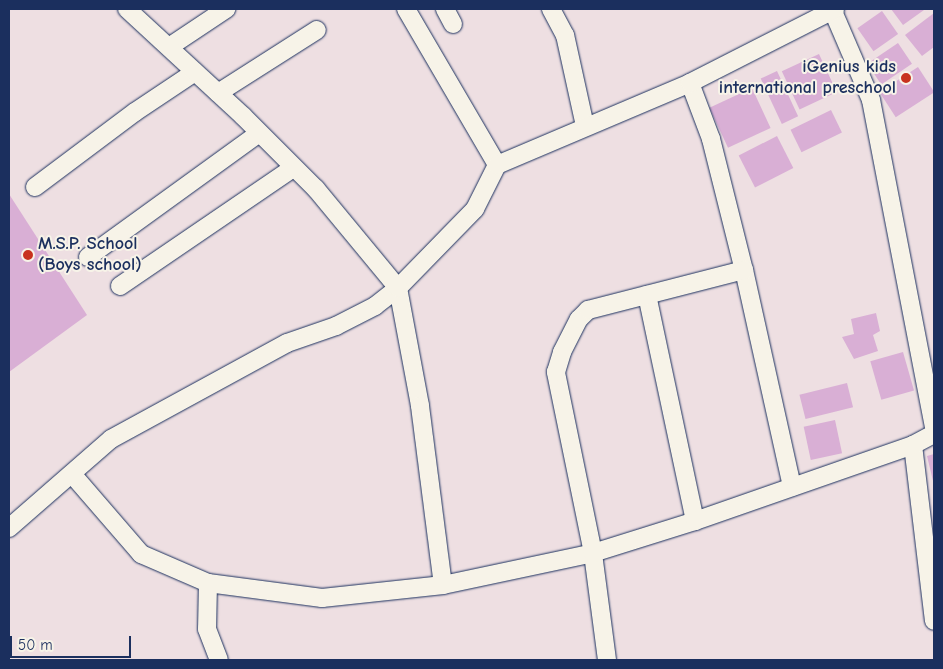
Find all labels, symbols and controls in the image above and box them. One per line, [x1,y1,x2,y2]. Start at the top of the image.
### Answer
place label: iGenius kids international preschool [719,57,896,100]
marker: iGenius kids international preschool [900,72,912,84]
place label: M.S.P. School (Boys school) [38,234,142,276]
marker: M.S.P. School (Boys school) [22,249,34,261]
scale bar [12,626,134,658]
text: 50 m [18,636,53,654]

